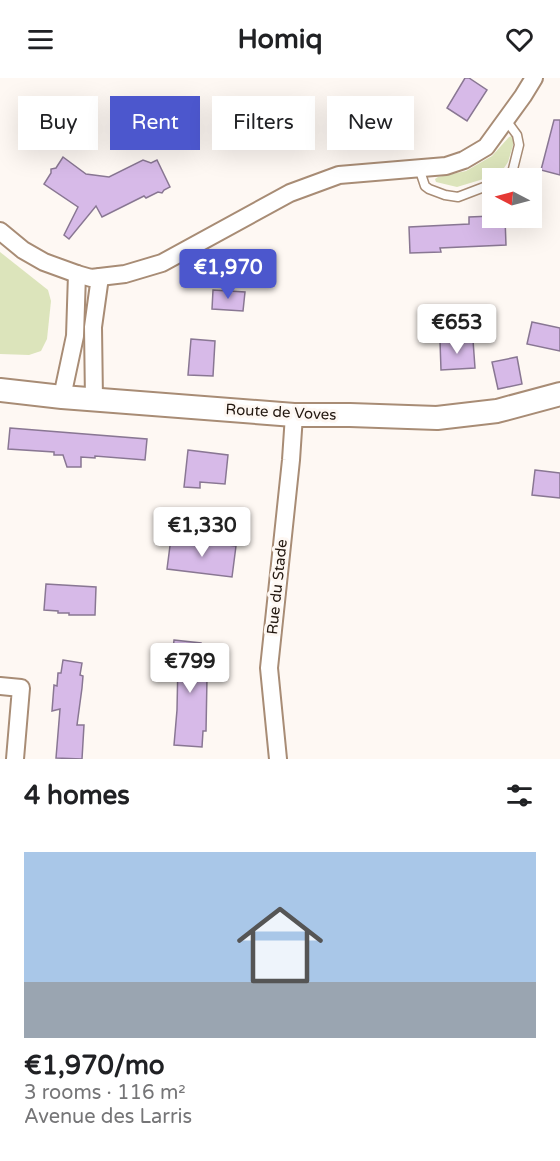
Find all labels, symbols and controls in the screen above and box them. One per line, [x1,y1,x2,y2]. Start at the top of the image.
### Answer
icon: menu [24,23,57,56]
text: Homiq [238,23,322,56]
icon: heart [503,23,536,56]
chip: Buy [18,96,98,150]
chip: Rent [110,96,200,150]
chip: Filters [212,96,315,150]
chip: New [327,96,414,150]
north arrow [482,168,542,228]
map controls [482,168,542,228]
pin: €1,970 [179,249,277,300]
text: €1,970 [193,256,263,280]
pin: €653 [421,304,493,355]
text: €653 [431,311,483,335]
street label: Route de Voves [225,400,337,424]
pin: €1,330 [153,507,251,558]
text: €1,330 [167,514,237,538]
street label: Rue du Stade [263,538,291,636]
pin: €799 [154,643,226,694]
text: €799 [164,650,216,674]
icon: filters [503,779,536,812]
text: 4 homes [24,780,130,811]
icon: home [226,891,334,999]
text: €1,970/mo [24,1050,165,1081]
text: 3 rooms · 116 m² [24,1081,186,1105]
text: Avenue des Larris [24,1105,192,1129]

